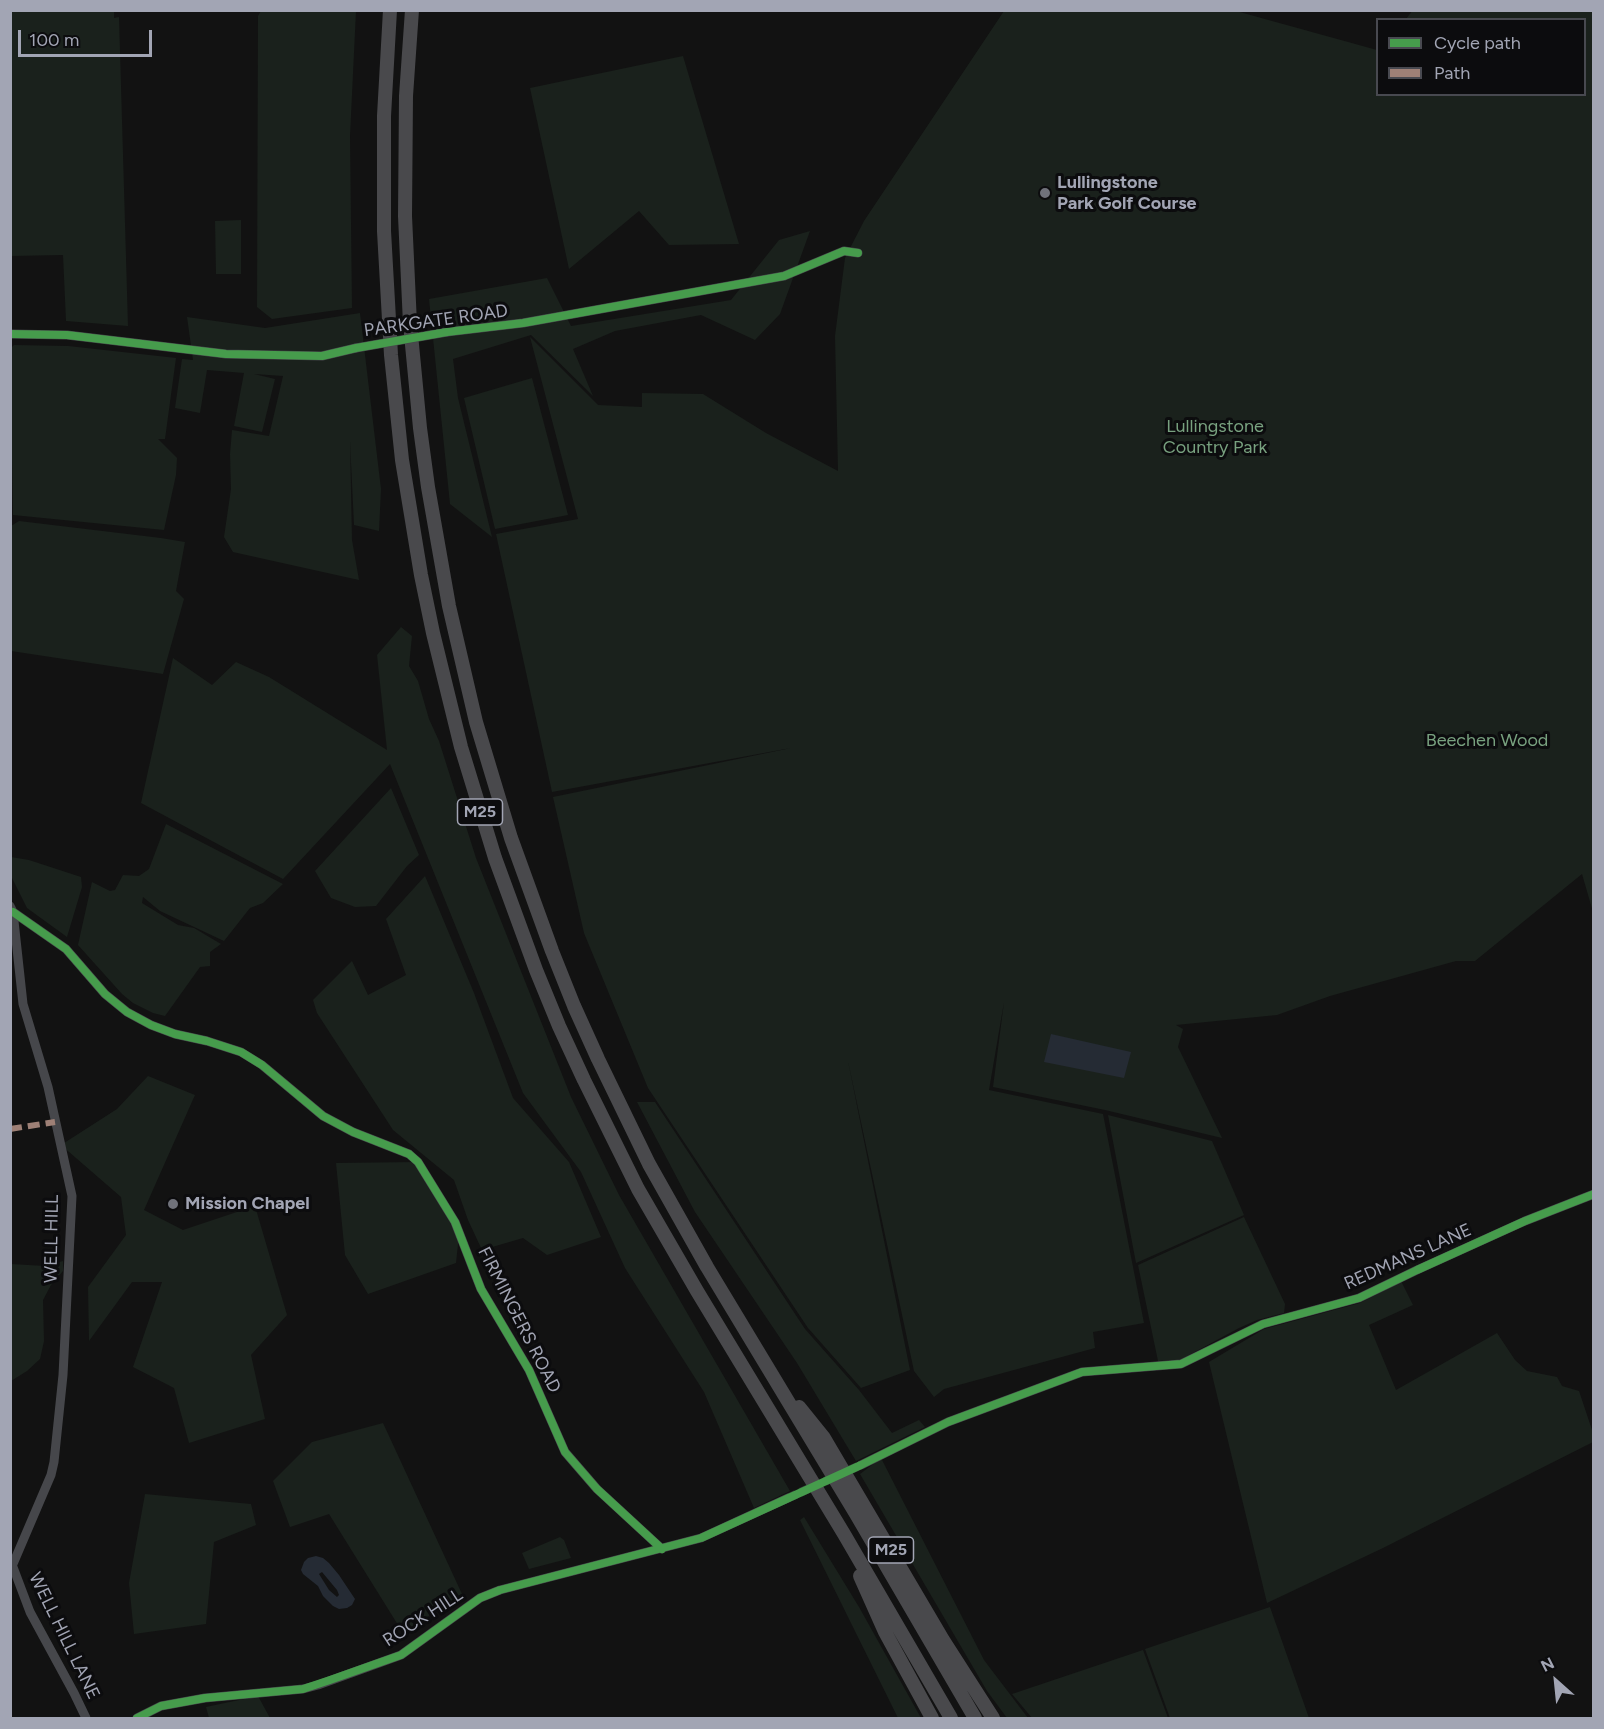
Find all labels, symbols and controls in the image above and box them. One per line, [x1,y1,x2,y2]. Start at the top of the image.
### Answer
scale bar [21,18,154,56]
legend [1376,18,1586,96]
text: 100 m [29,29,79,51]
text: Cycle path [1434,32,1521,54]
text: Path [1434,62,1470,84]
place label: Lullingstone Park Golf Course [1057,172,1197,214]
marker: Lullingstone Park Golf Course [1038,186,1052,200]
street label: PARKGATE ROAD [363,300,509,342]
park label: Lullingstone Country Park [1163,416,1267,458]
park label: Beechen Wood [1426,730,1548,752]
road number: M25 [458,799,502,825]
place label: Mission Chapel [185,1193,310,1215]
street label: WELL HILL [40,1195,64,1283]
marker: Mission Chapel [166,1197,180,1211]
street label: REDMANS LANE [1341,1219,1475,1295]
street label: FIRMINGERS ROAD [473,1243,565,1397]
road number: M25 [868,1537,914,1563]
street label: WELL HILL LANE [24,1569,104,1703]
street label: ROCK HILL [379,1584,467,1652]
north arrow [1526,1651,1586,1711]
text: N [1538,1653,1557,1676]

